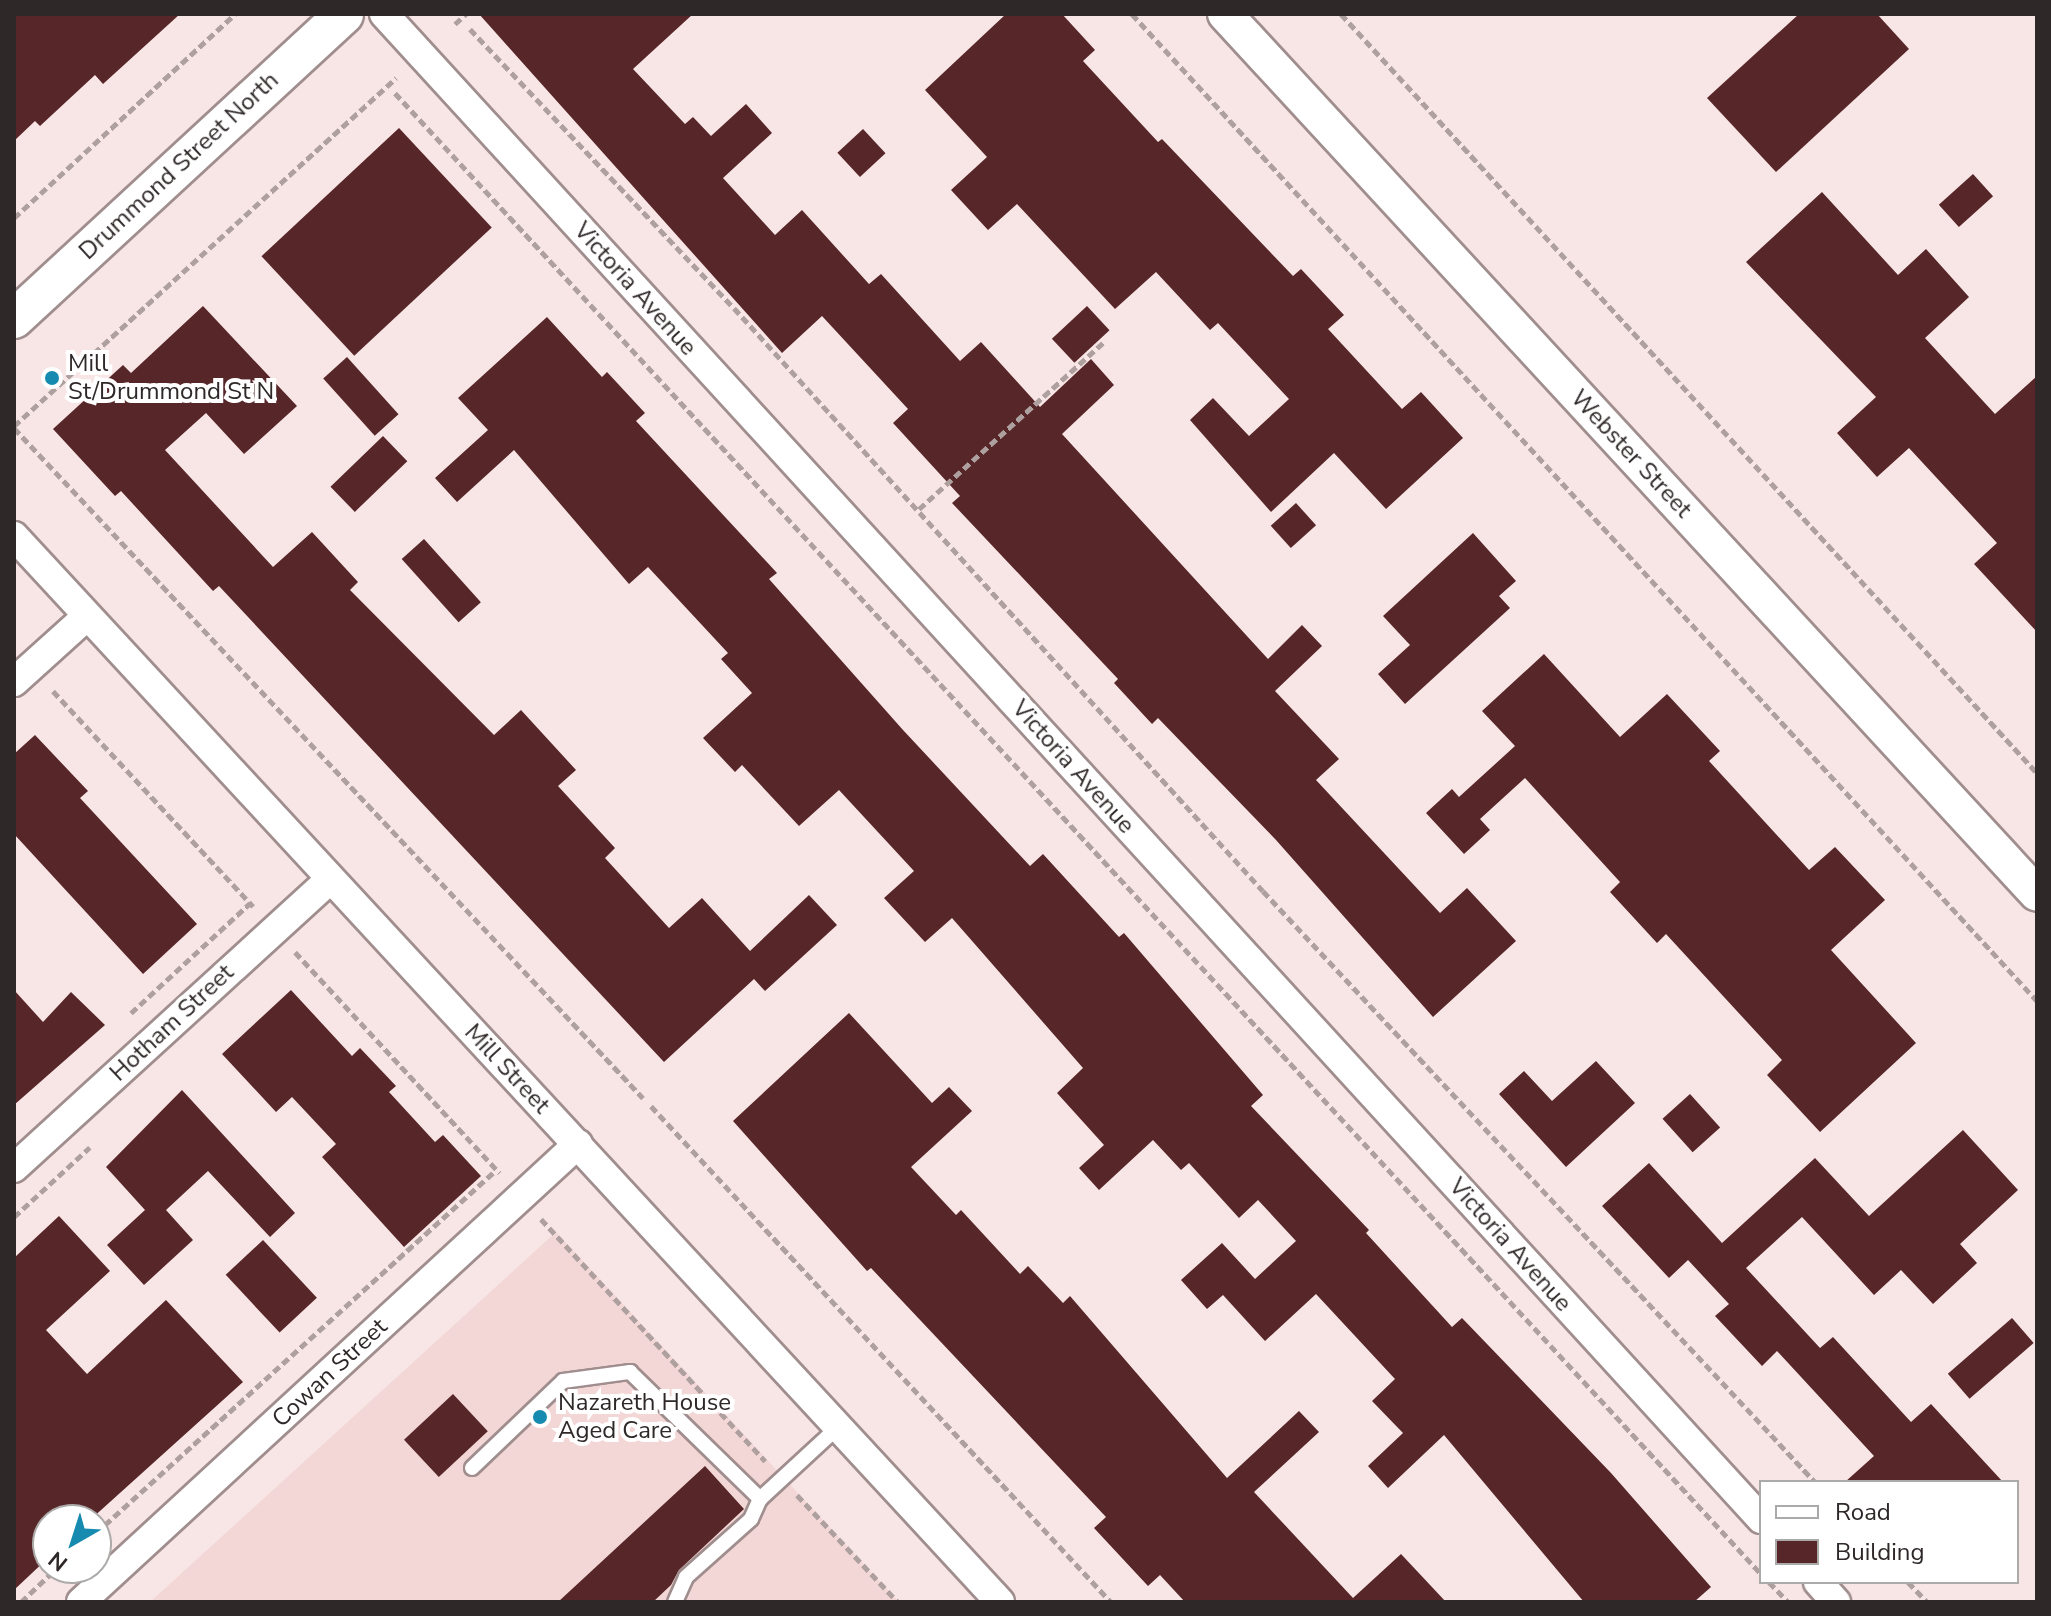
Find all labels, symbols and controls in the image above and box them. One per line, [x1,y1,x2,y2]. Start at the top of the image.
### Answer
street label: Drummond Street North [73,66,285,266]
street label: Victoria Avenue [568,216,702,362]
place label: Mill St/Drummond St N [68,350,274,406]
marker: Mill St/Drummond St N [43,369,61,387]
street label: Webster Street [1564,384,1698,524]
street label: Victoria Avenue [1006,694,1140,840]
street label: Hotham Street [104,958,240,1088]
street label: Mill Street [458,1018,556,1120]
street label: Victoria Avenue [1443,1172,1577,1318]
street label: Cowan Street [267,1313,393,1433]
place label: Nazareth House Aged Care [558,1389,731,1445]
marker: Nazareth House Aged Care [529,1406,551,1428]
legend [1759,1480,2019,1584]
text: Road [1835,1496,1891,1528]
north arrow [32,1504,112,1584]
text: Building [1835,1536,1925,1568]
text: N [42,1544,74,1578]

